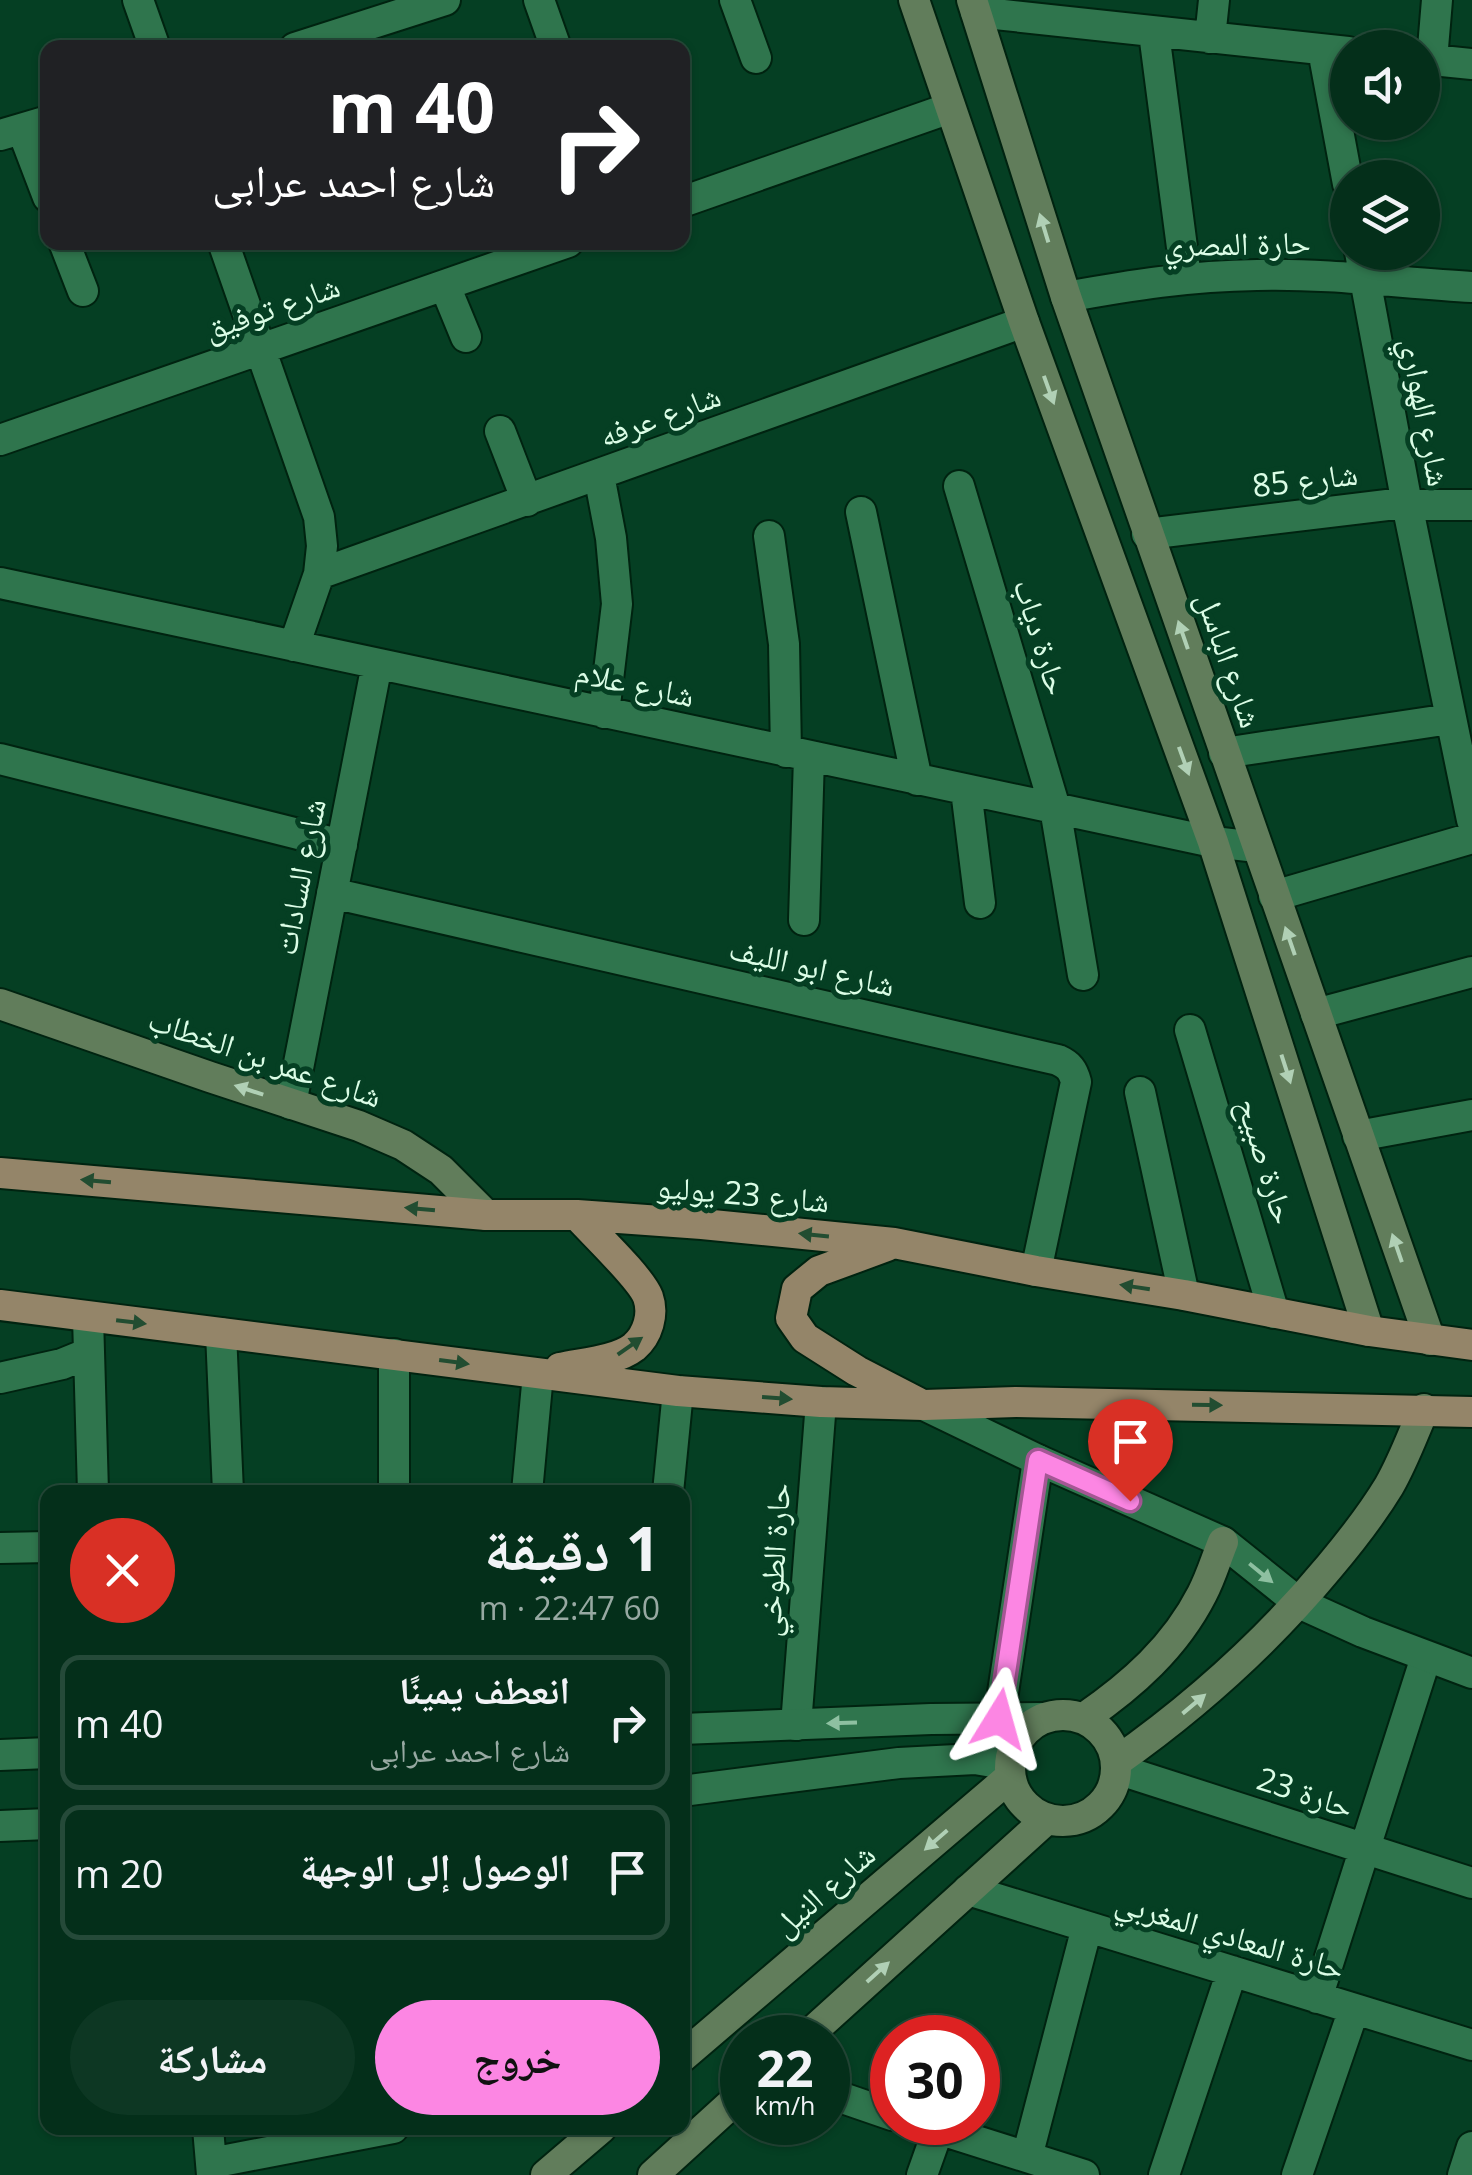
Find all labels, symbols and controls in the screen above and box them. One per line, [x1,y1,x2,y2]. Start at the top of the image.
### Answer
map controls [1330,30,1440,270]
button: sound [1330,30,1440,140]
text: 40 m [328,58,495,154]
icon: right [530,80,660,210]
text: شارع احمد عرابى [212,149,495,210]
button: layers [1330,160,1440,270]
one-way arrow [1036,212,1051,243]
street label: حارة المصري [1163,220,1311,270]
street label: شارع توفيق [198,263,345,350]
street label: شارع الهواري [1386,334,1462,491]
street label: شارع عرفه [593,373,726,456]
one-way arrow [1042,375,1057,405]
street label: شارع 85 [1250,451,1360,506]
street label: حارة دياب [1004,573,1080,700]
street label: شارع الباسل [1187,586,1274,733]
one-way arrow [1175,619,1190,649]
street label: شارع علام [572,649,699,717]
one-way arrow [1177,746,1192,776]
street label: شارع السادات [262,795,335,959]
street label: شارع ابو الليف [725,926,899,1005]
one-way arrow [1282,926,1297,956]
street label: شارع عمر بن الخطاب [143,996,388,1117]
one-way arrow [1279,1055,1294,1085]
one-way arrow [234,1082,264,1097]
street label: حارة صبيح [1228,1092,1307,1229]
street label: شارع 23 يوليو [655,1164,831,1221]
one-way arrow [80,1173,112,1189]
one-way arrow [404,1201,436,1217]
one-way arrow [798,1227,829,1243]
one-way arrow [1389,1233,1404,1263]
one-way arrow [1118,1278,1150,1294]
one-way arrow [116,1314,148,1330]
one-way arrow [616,1336,643,1356]
one-way arrow [439,1355,470,1371]
one-way arrow [761,1390,793,1406]
one-way arrow [1191,1398,1223,1414]
pin [1088,1399,1173,1502]
icon: arrive [1103,1414,1158,1469]
street label: حارة الطوخي [746,1482,804,1639]
text: 1 دقيقة [484,1507,660,1589]
button: close [70,1518,175,1623]
one-way arrow [1248,1562,1274,1583]
text: 60 m · 22:47 [479,1586,660,1629]
text: انعطف يمينًا [399,1663,570,1715]
position arrow [947,1667,1051,1771]
one-way arrow [1182,1694,1207,1715]
icon: right [600,1695,655,1750]
text: 40 m [75,1697,164,1749]
one-way arrow [825,1716,857,1732]
text: شارع احمد عرابى [369,1728,570,1771]
street label: حارة 23 [1252,1756,1359,1827]
one-way arrow [924,1829,949,1851]
street label: شارع النيل [762,1832,884,1946]
text: الوصول إلى الوجهة [300,1840,570,1892]
icon: arrive [600,1845,655,1900]
text: 20 m [75,1847,164,1899]
street label: حارة المعادي المغربي [1109,1878,1350,1994]
one-way arrow [866,1961,890,1984]
button: مشاركة [70,2000,355,2115]
button: خروج [375,2000,660,2115]
speed limit sign: 30 [870,2015,1000,2145]
text: 22 [756,2034,814,2102]
text: km/h [755,2088,815,2122]

